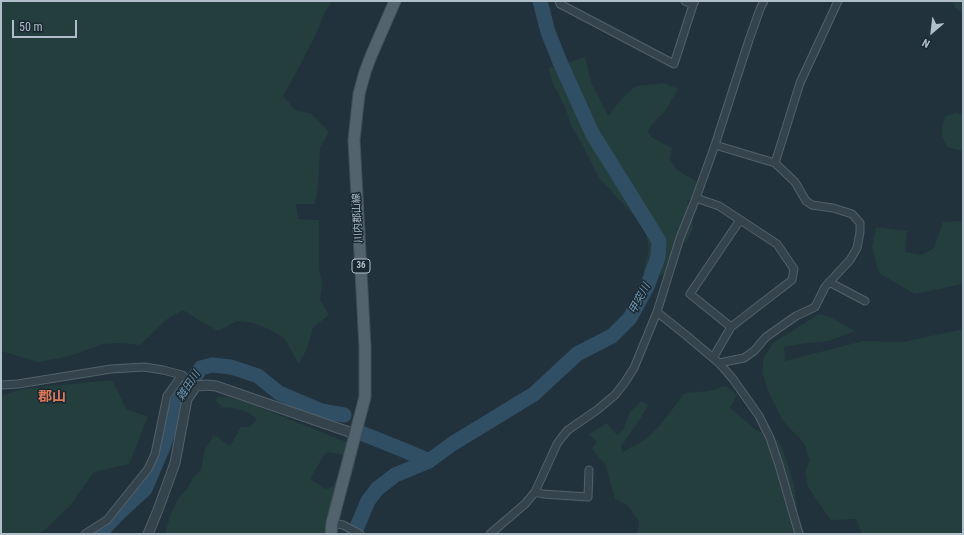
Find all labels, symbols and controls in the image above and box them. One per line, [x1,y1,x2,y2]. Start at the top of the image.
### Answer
scale bar [14,12,79,38]
north arrow [912,12,952,52]
text: 50 m [19,20,43,34]
text: N [920,36,932,50]
street label: 川内郡山線 [351,193,365,243]
road number: 36 [352,259,370,273]
water label: 甲突川 [626,281,654,317]
water label: 雑田川 [174,369,204,403]
district label: 郡山 [38,389,66,405]

